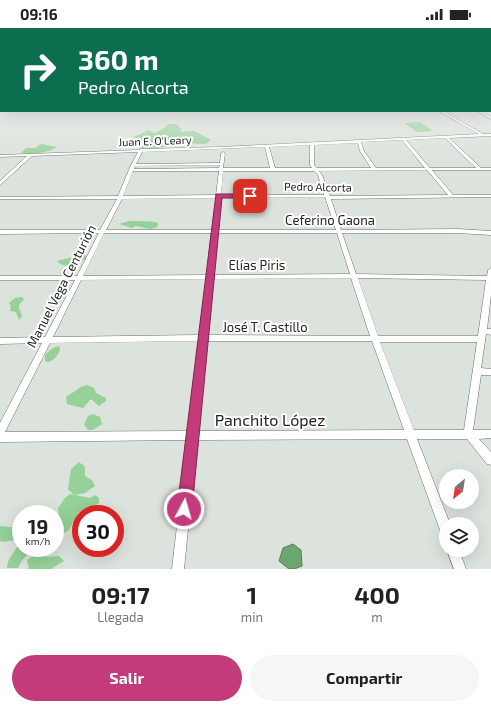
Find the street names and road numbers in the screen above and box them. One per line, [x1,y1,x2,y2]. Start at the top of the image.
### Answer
street label: Juan E. O'Leary [118,133,192,148]
street label: Pedro Alcorta [284,179,352,194]
street label: Ceferino Gaona [285,212,375,228]
street label: Manuel Vega Centurión [23,222,99,350]
street label: Elías Piris [229,257,285,273]
street label: José T. Castillo [222,319,308,335]
street label: Panchito López [215,410,325,429]

